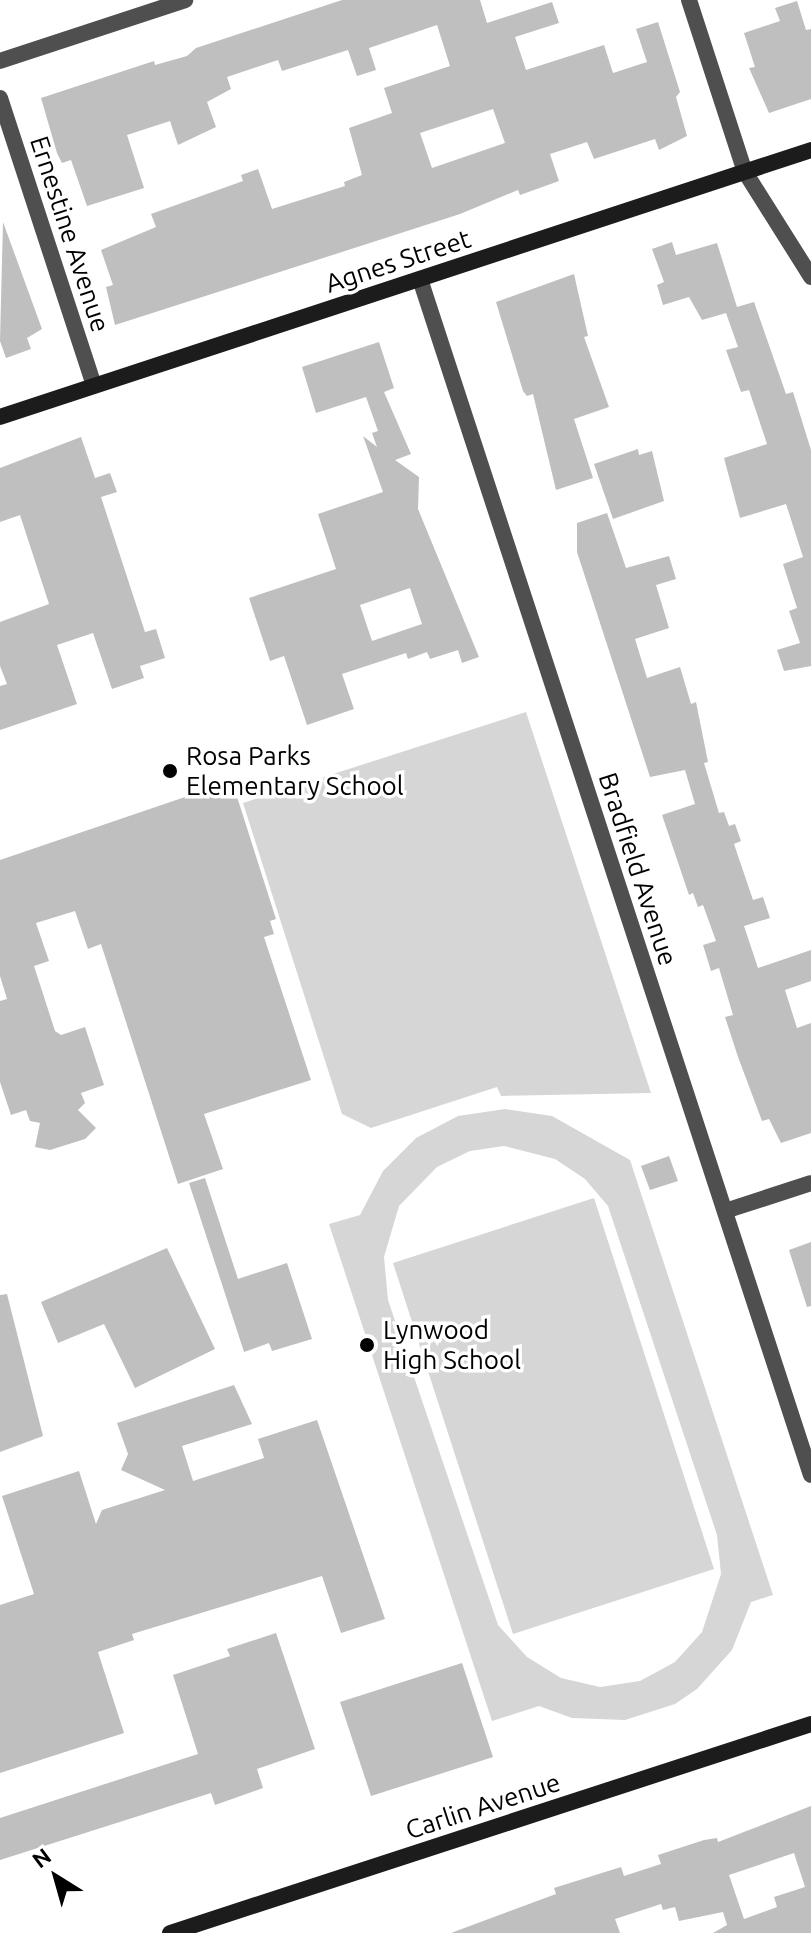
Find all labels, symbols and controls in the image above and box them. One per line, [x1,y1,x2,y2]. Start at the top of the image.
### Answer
street label: Ernestine Avenue [24,132,116,336]
street label: Agnes Street [321,223,475,299]
place label: Rosa Parks Elementary School [186,740,404,802]
marker: Rosa Parks Elementary School [161,762,179,780]
street label: Bradfield Avenue [592,769,684,969]
place label: Lynwood High School [383,1314,521,1376]
marker: Lynwood High School [358,1336,376,1354]
street label: Carlin Avenue [402,1766,564,1846]
north arrow [16,1837,96,1917]
text: N [27,1843,55,1872]

